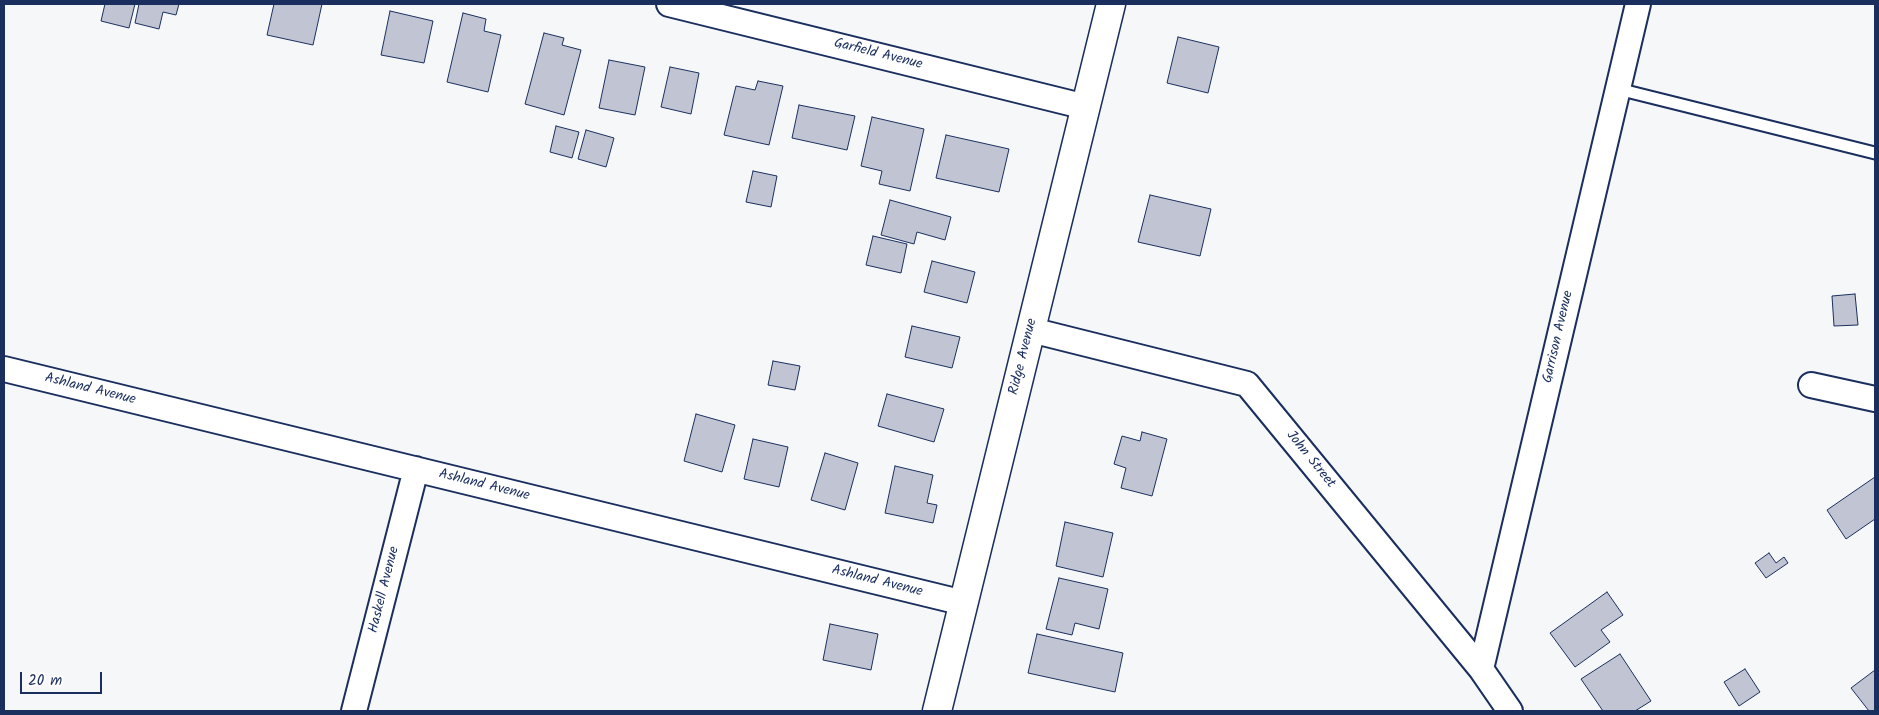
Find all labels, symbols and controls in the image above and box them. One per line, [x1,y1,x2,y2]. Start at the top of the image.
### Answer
street label: Garfield Avenue [832,36,924,74]
street label: Garrison Avenue [1540,289,1578,385]
street label: Ridge Avenue [1006,317,1042,397]
street label: Ashland Avenue [43,371,137,409]
street label: John Street [1282,428,1338,492]
street label: Ashland Avenue [437,467,531,505]
street label: Haskell Avenue [366,545,404,635]
street label: Ashland Avenue [830,563,924,601]
scale bar [22,662,105,694]
text: 20 m [28,669,62,693]

